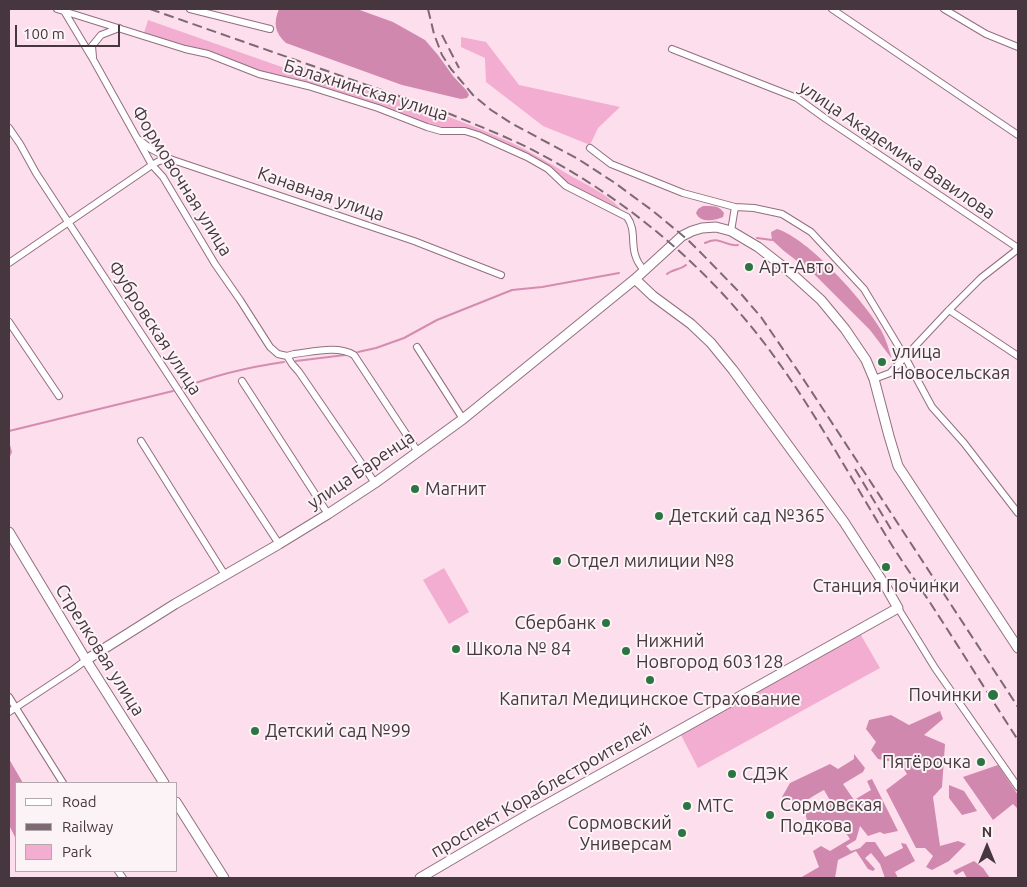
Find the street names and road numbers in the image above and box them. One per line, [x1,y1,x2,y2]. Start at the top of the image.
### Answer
street label: Балахнинская улица [281,55,451,125]
street label: улица Академика Вавилова [795,76,999,224]
street label: Формовочная улица [127,102,237,260]
street label: Канавная улица [255,162,387,226]
street label: Фубровская улица [104,257,206,399]
street label: улица Баренца [303,426,419,514]
street label: Стрелковая улица [51,580,149,720]
street label: проспект Кораблестроителей [427,718,655,862]

